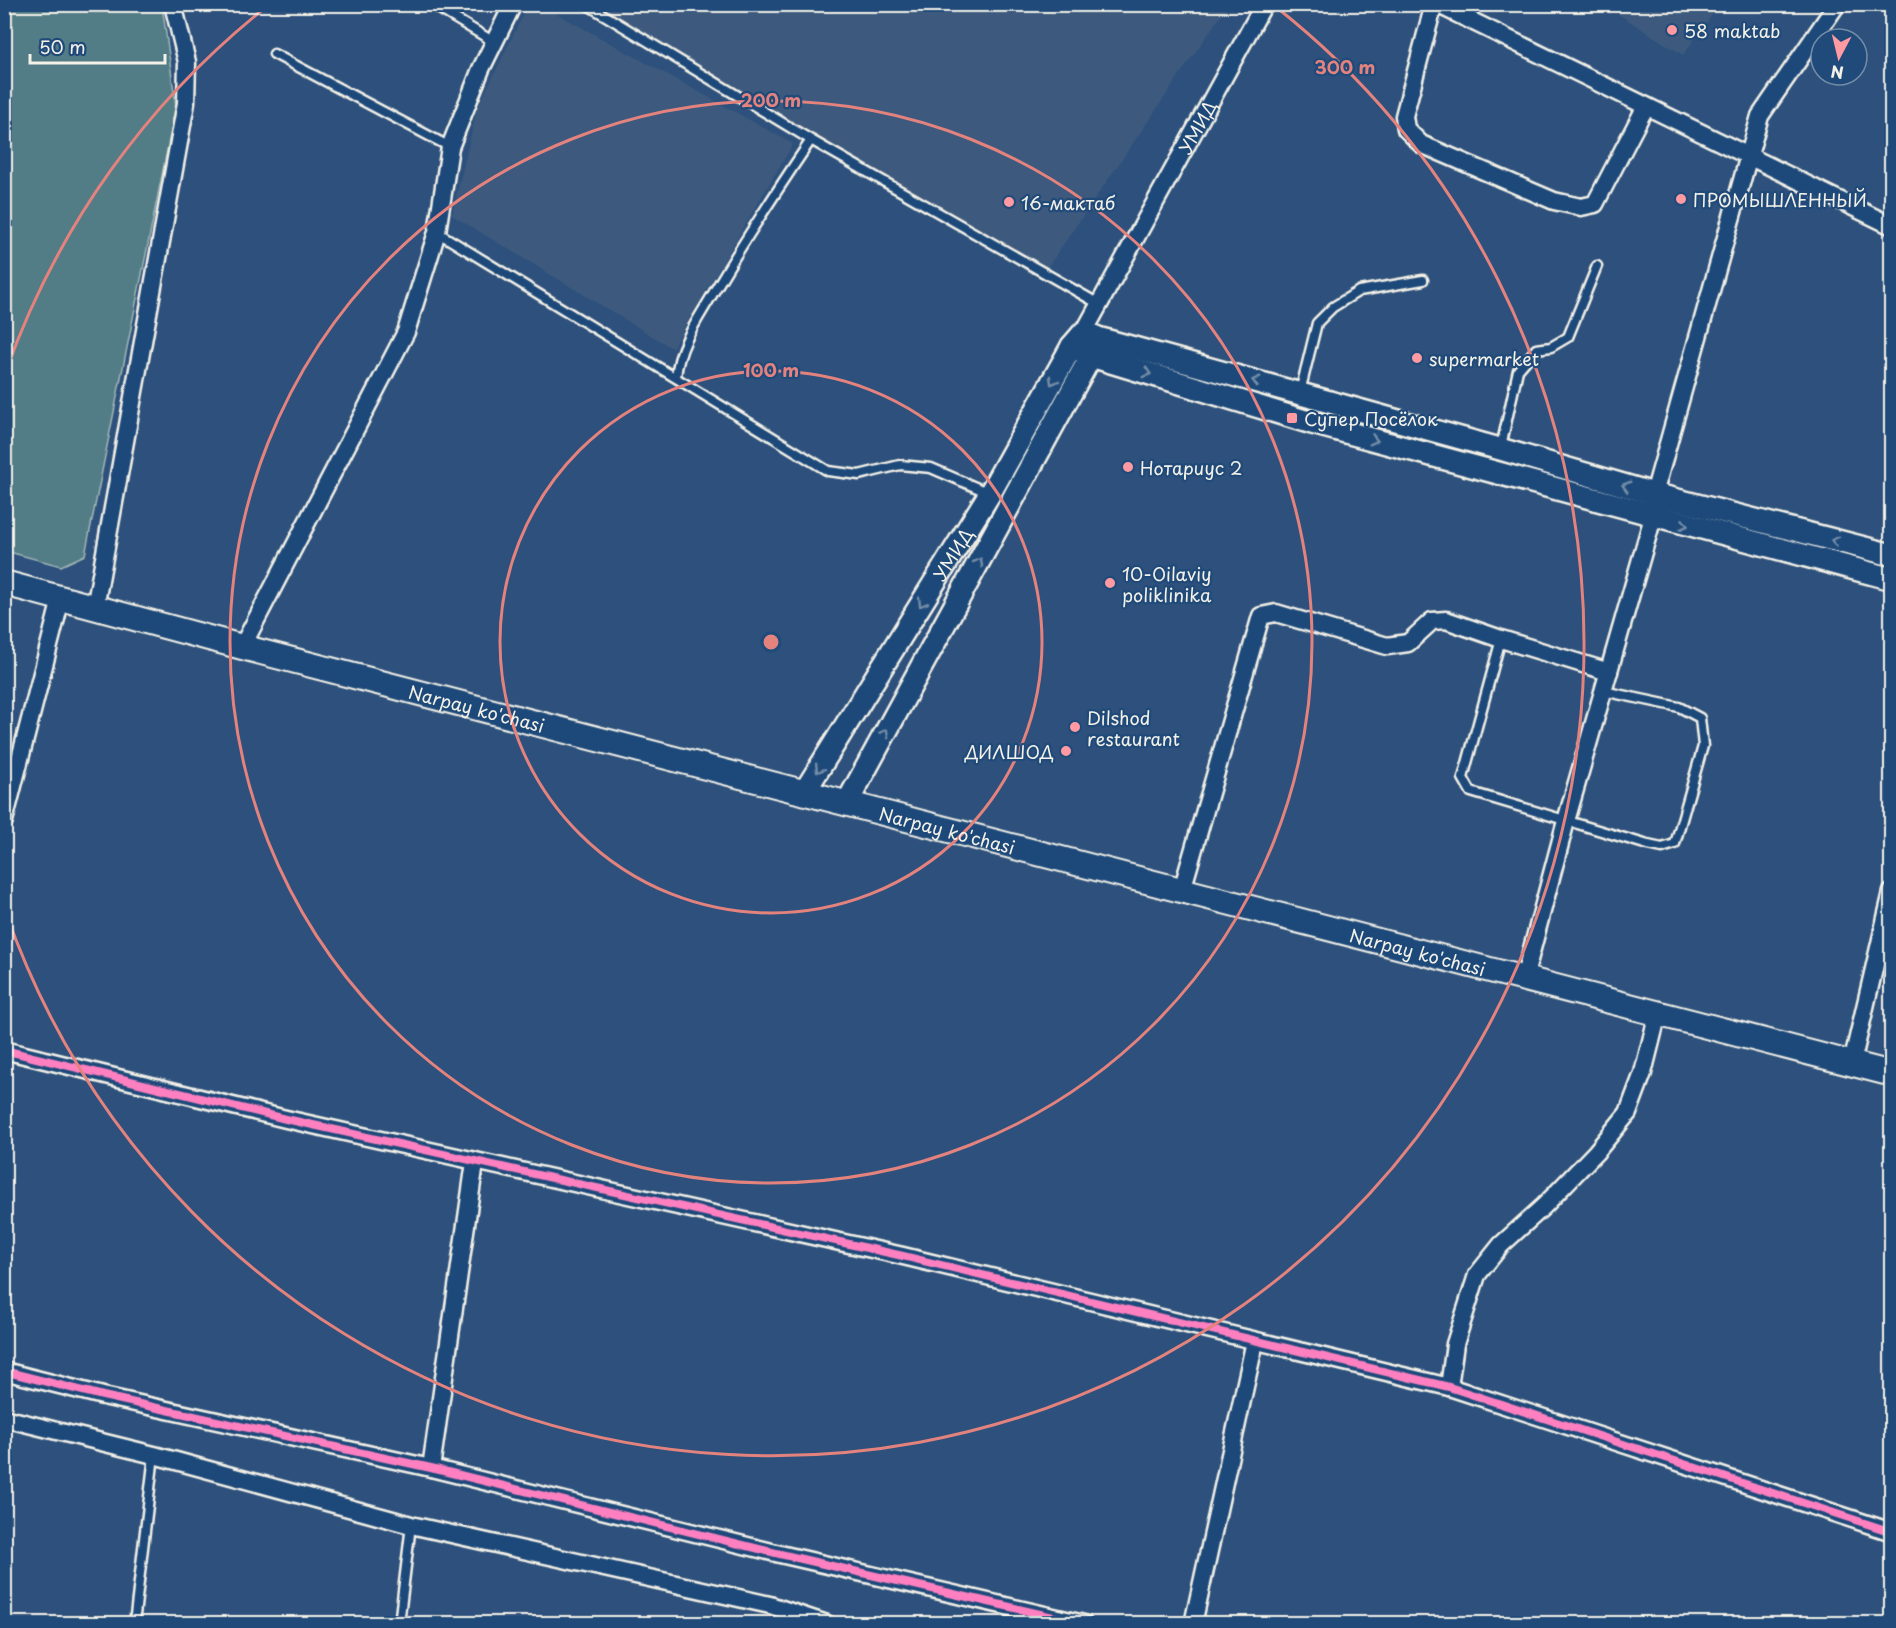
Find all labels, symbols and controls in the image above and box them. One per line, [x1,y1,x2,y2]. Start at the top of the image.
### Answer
place label: 58 maktab [1684,17,1780,44]
marker: 58 maktab [1665,23,1679,37]
scale bar [30,27,165,65]
north arrow [1809,27,1869,87]
text: 50 m [39,33,86,60]
text: 300 m [1315,53,1375,80]
text: N [1829,60,1845,86]
text: 200 m [741,86,801,113]
street label: УМИД [1171,95,1222,159]
place label: ПРОМЫШЛЕННЫЙ [1693,186,1867,213]
place label: 16-мактаб [1021,189,1116,216]
marker: ПРОМЫШЛЕННЫЙ [1674,192,1688,206]
marker: 16-мактаб [1002,195,1016,209]
place label: supermarket [1429,345,1539,372]
marker: supermarket [1410,351,1424,365]
text: 100 m [743,356,799,383]
one-way arrow [1141,366,1152,378]
one-way arrow [1049,375,1060,385]
one-way arrow [1251,376,1261,389]
place label: Супер Посёлок [1304,405,1438,432]
marker: Супер Посёлок [1285,411,1299,425]
one-way arrow [1368,433,1379,445]
place label: Нотариус 2 [1140,454,1242,481]
marker: Нотариус 2 [1121,460,1135,474]
one-way arrow [1621,481,1632,493]
one-way arrow [1678,517,1688,530]
street label: УМИД [925,522,979,586]
one-way arrow [1830,535,1840,548]
one-way arrow [972,558,983,568]
place label: 10-Oilaviy poliklinika [1122,560,1212,608]
marker: 10-Oilaviy poliklinika [1103,576,1117,590]
one-way arrow [917,597,929,607]
centre of rings [761,632,781,652]
street label: Narpay ko'chasi [406,677,548,738]
place label: Dilshod restaurant [1087,704,1180,752]
marker: Dilshod restaurant [1068,720,1082,734]
one-way arrow [878,729,889,739]
place label: ДИЛШОД [964,738,1054,765]
marker: ДИЛШОД [1059,744,1073,758]
one-way arrow [815,763,827,773]
street label: Narpay ko'chasi [876,799,1018,860]
street label: Narpay ko'chasi [1347,921,1489,982]

